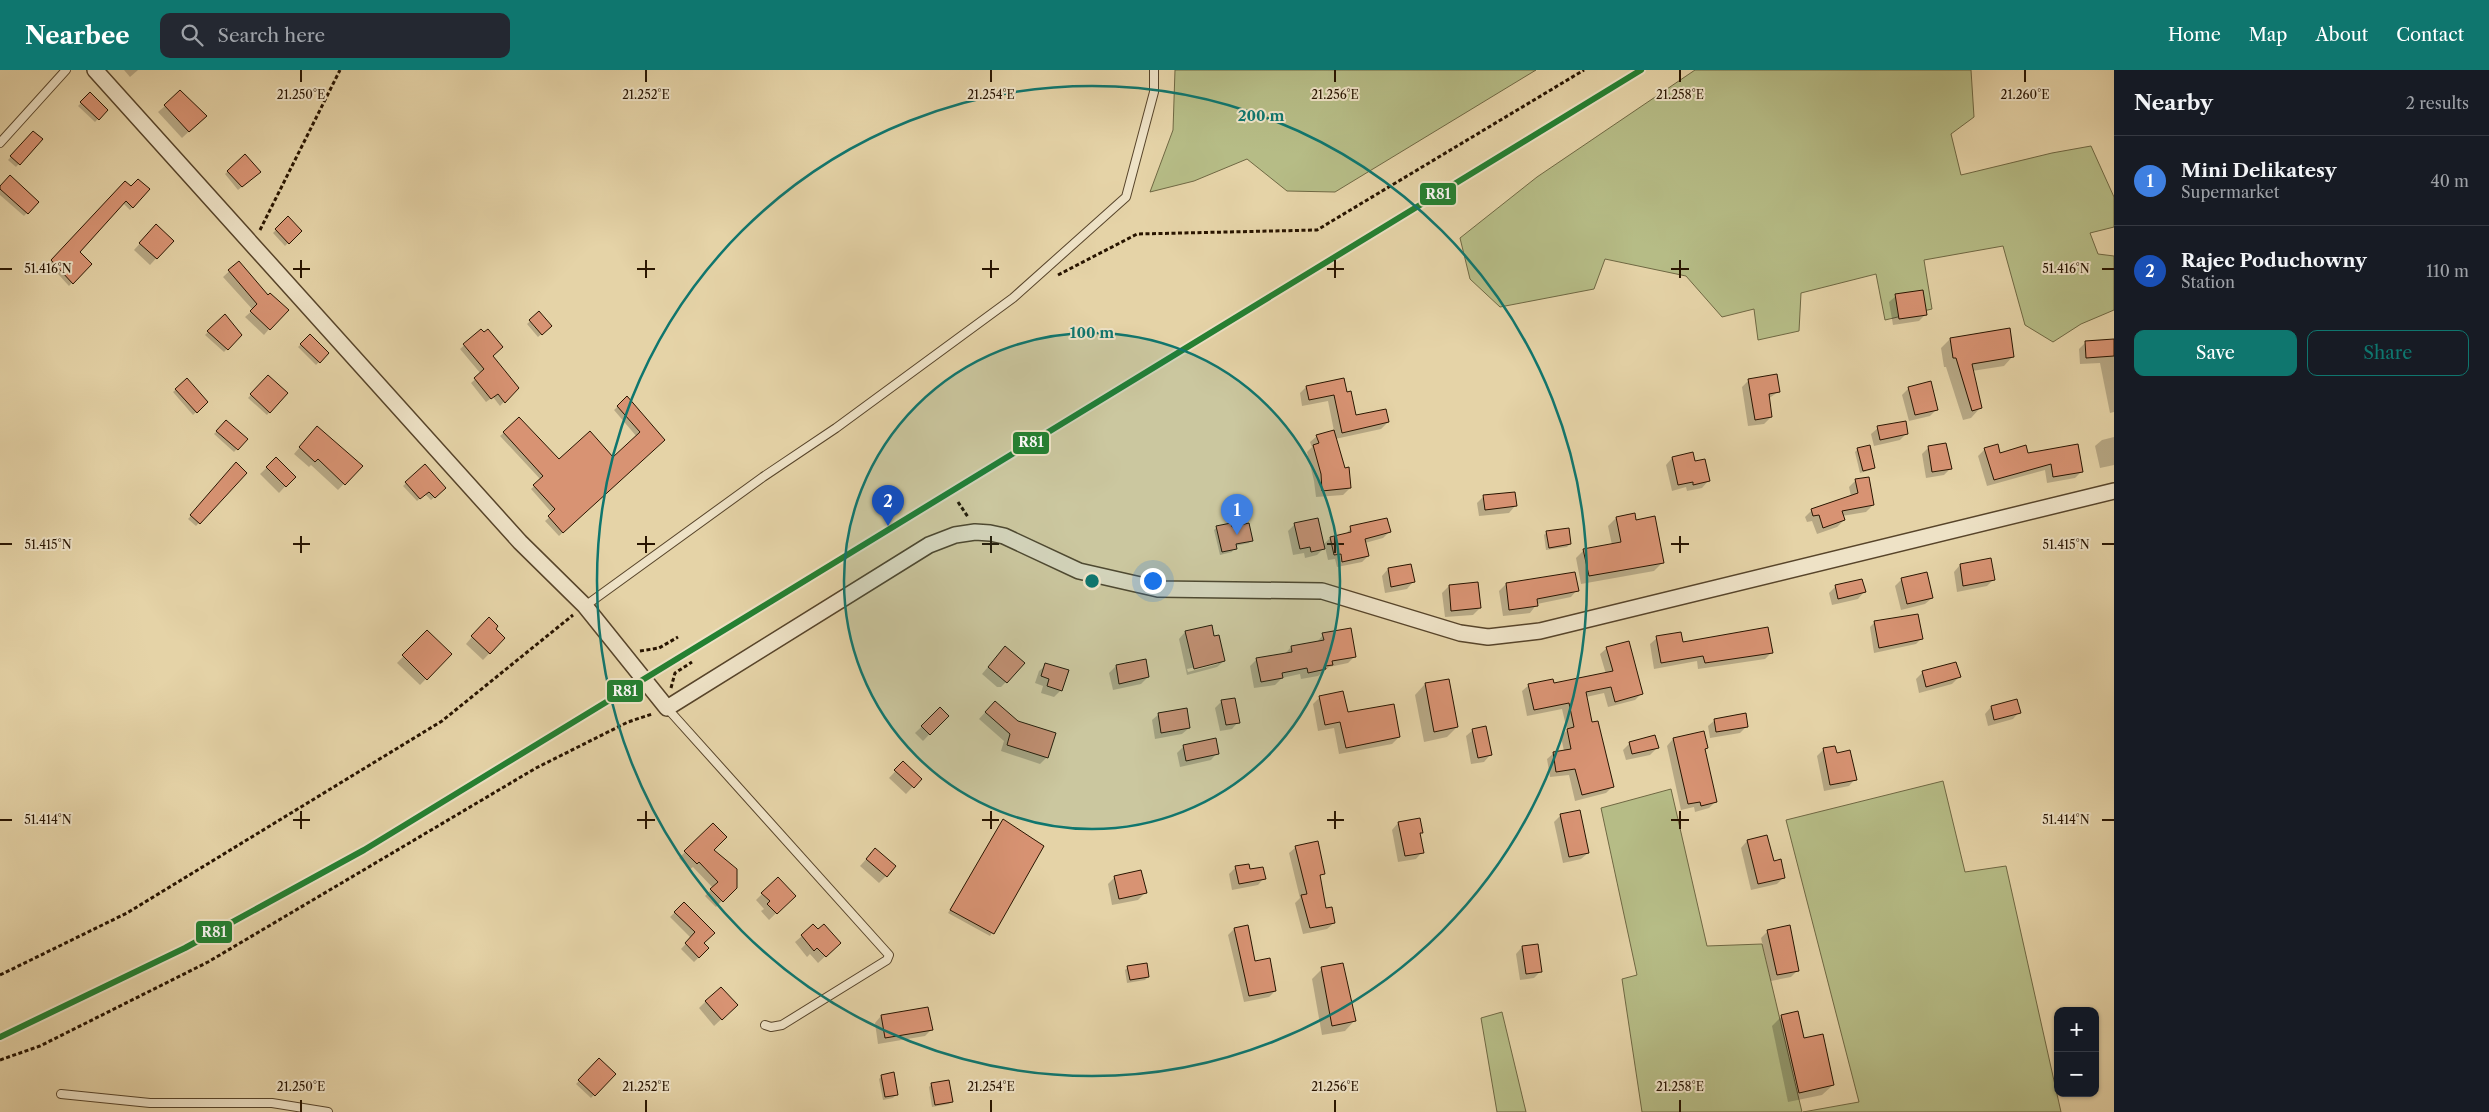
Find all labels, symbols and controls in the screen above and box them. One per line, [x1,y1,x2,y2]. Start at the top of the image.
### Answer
search box [160,13,510,58]
text: Nearbee [25,21,130,50]
icon: search [178,21,206,49]
text: Search here [218,24,325,47]
text: Home [2168,24,2221,46]
text: Map [2249,24,2287,46]
text: About [2315,24,2368,46]
text: Contact [2396,24,2464,46]
text: 21.250°E [277,87,325,102]
text: 21.252°E [622,87,670,102]
text: 21.254°E [967,87,1015,102]
text: 21.256°E [1311,87,1359,102]
text: 21.258°E [1656,87,1704,102]
text: 21.260°E [2001,87,2049,102]
text: Nearby [2134,90,2213,115]
text: 2 results [2406,93,2469,113]
text: 200 m [1238,106,1284,125]
text: Mini Delikatesy [2181,159,2337,182]
text: 1 [2146,171,2154,191]
text: 40 m [2430,171,2469,191]
line badge: R81 [1419,182,1457,206]
text: Supermarket [2181,182,2279,202]
text: R81 [1425,185,1452,203]
text: Rajec Poduchowny [2181,249,2367,272]
text: 51.416°N [24,261,72,276]
text: 51.416°N [2042,261,2090,276]
text: 2 [2145,261,2155,281]
text: 110 m [2426,261,2469,281]
text: Station [2181,272,2235,292]
text: 100 m [1070,323,1114,342]
button: Save [2134,330,2297,376]
button: Share [2307,330,2469,376]
line badge: R81 [1012,431,1050,455]
text: R81 [1018,433,1045,451]
pin: 2 [872,485,904,526]
pin: 1 [1221,494,1253,535]
text: 51.415°N [24,537,72,552]
text: 51.415°N [2042,537,2090,552]
your location [1140,568,1166,594]
centre of rings [1083,572,1101,590]
line badge: R81 [606,679,644,703]
text: R81 [612,682,639,700]
text: 51.414°N [24,812,72,827]
text: 51.414°N [2042,812,2090,827]
line badge: R81 [195,920,233,944]
text: R81 [201,923,228,941]
map controls [2054,1007,2099,1097]
button: + [2054,1007,2099,1052]
button: − [2054,1052,2099,1097]
text: 21.250°E [277,1079,325,1094]
text: 21.252°E [622,1079,670,1094]
text: 21.254°E [967,1079,1015,1094]
text: 21.256°E [1311,1079,1359,1094]
text: 21.258°E [1656,1079,1704,1094]

